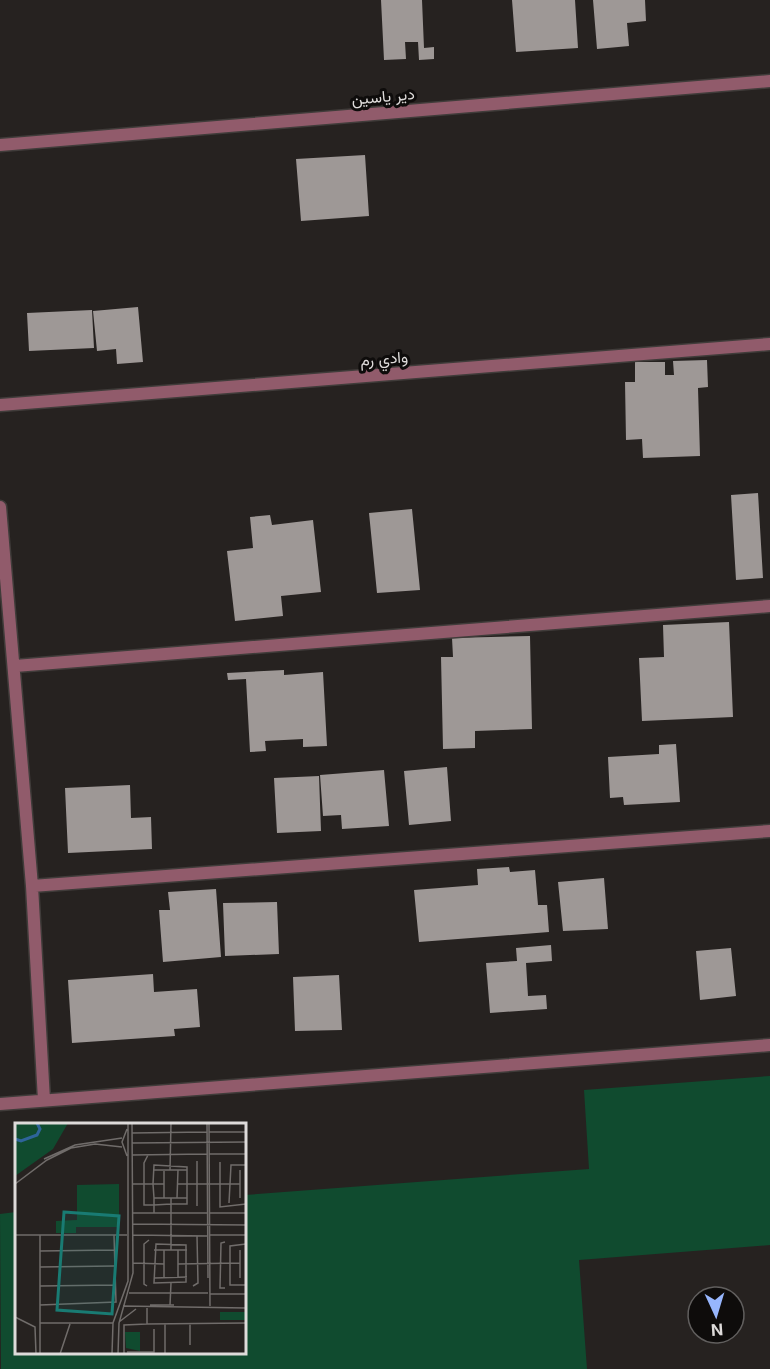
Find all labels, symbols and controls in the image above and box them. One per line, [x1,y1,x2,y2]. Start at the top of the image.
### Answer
street label: دير ياسين [350,83,416,110]
street label: وادي رم [359,346,409,374]
inset map [15,1123,246,1354]
north arrow [686,1285,746,1345]
text: N [710,1320,724,1340]

